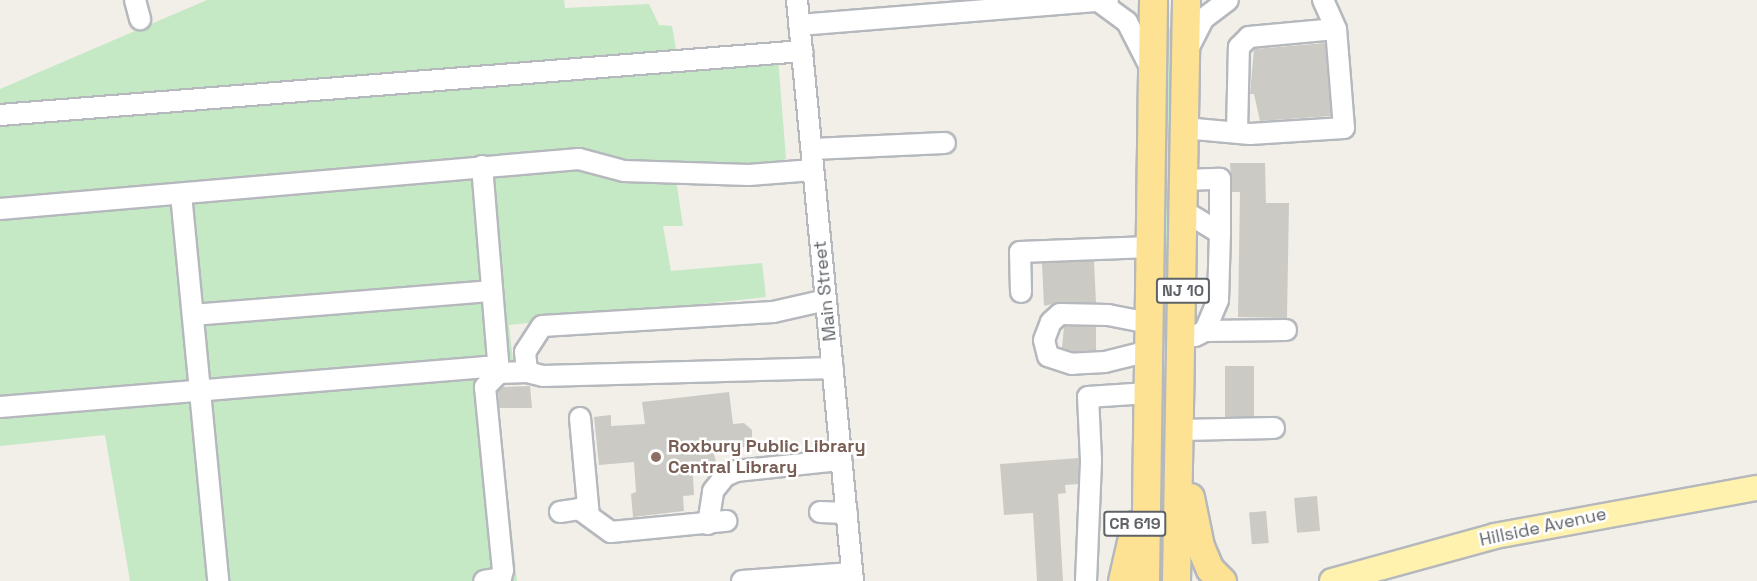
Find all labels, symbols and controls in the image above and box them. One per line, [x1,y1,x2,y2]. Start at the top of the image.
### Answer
street label: Main Street [809,240,841,342]
road number: NJ 10 [1154,278,1212,304]
place label: Roxbury Public Library Central Library [668,436,866,478]
marker: Roxbury Public Library Central Library [649,450,663,464]
street label: Hillside Avenue [1477,503,1609,551]
road number: CR 619 [1102,511,1168,537]

